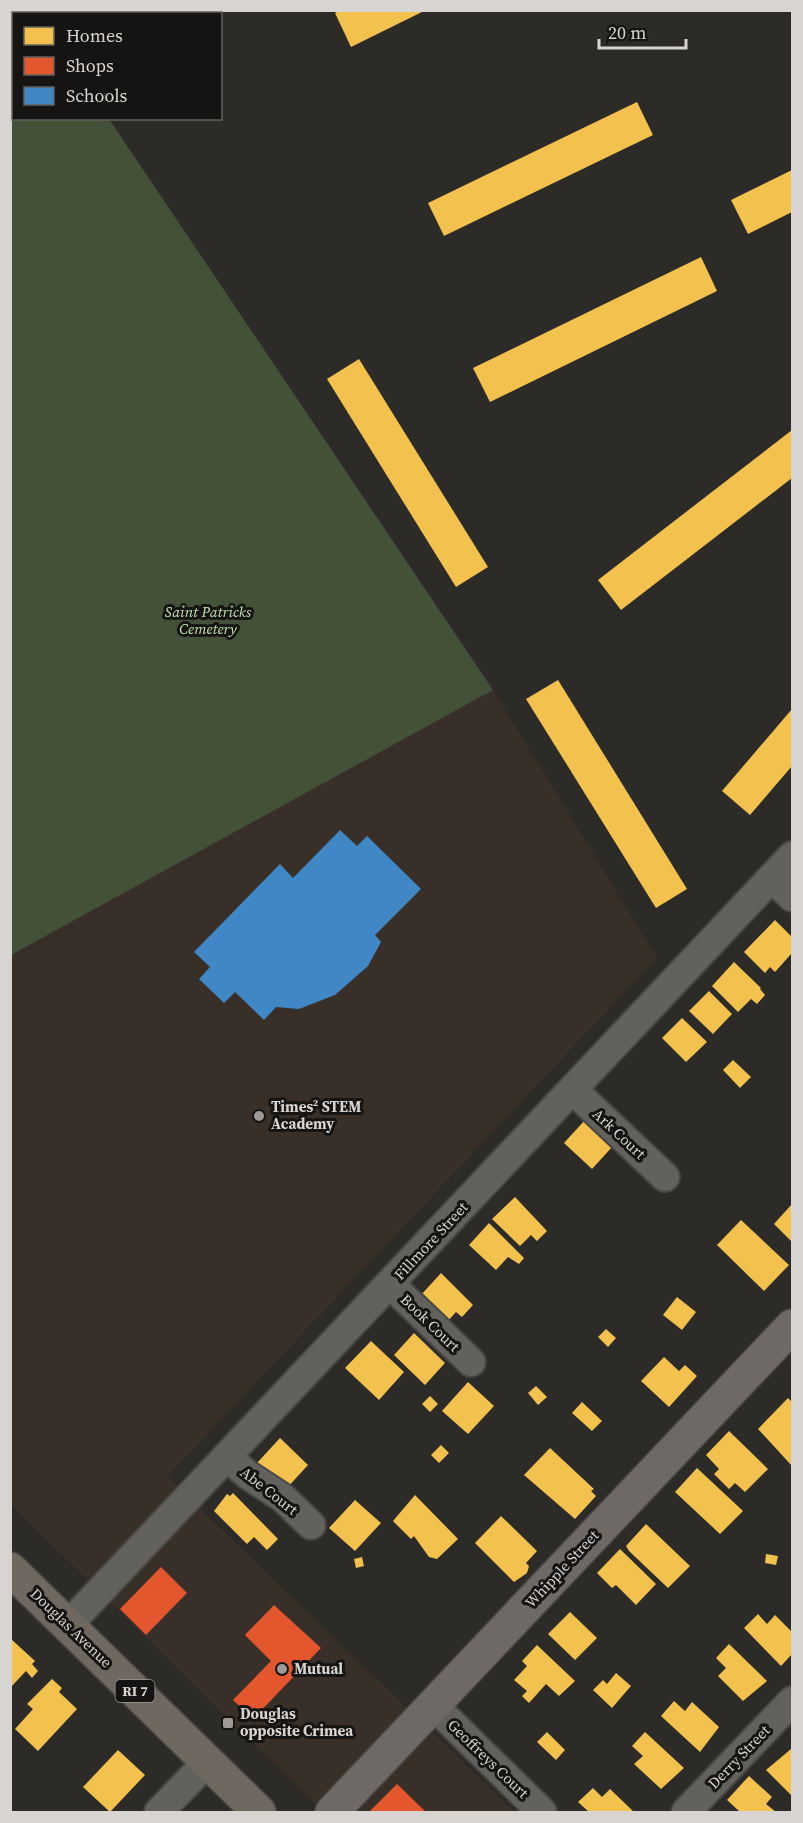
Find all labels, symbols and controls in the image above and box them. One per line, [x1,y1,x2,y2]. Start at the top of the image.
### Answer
legend [12,12,222,120]
scale bar [599,12,686,50]
text: 20 m [608,20,646,45]
text: Homes [66,23,123,48]
text: Shops [66,53,114,78]
text: Schools [66,83,128,108]
park label: Saint Patricks Cemetery [165,601,252,639]
place label: Times² STEM Academy [271,1096,361,1134]
street label: Ark Court [588,1104,651,1164]
marker: Times² STEM Academy [252,1109,266,1123]
street label: Fillmore Street [389,1197,472,1284]
street label: Book Court [396,1289,465,1356]
street label: Abe Court [236,1462,302,1520]
street label: Whipple Street [520,1525,603,1612]
street label: Douglas Avenue [26,1583,117,1672]
place label: Mutual [294,1658,343,1679]
marker: Mutual [275,1662,289,1676]
road number: RI 7 [116,1680,154,1702]
place label: Douglas opposite Crimea [240,1703,354,1741]
street label: Geoffreys Court [443,1715,533,1803]
marker: Douglas opposite Crimea [221,1716,235,1730]
street label: Derry Street [703,1720,774,1793]

